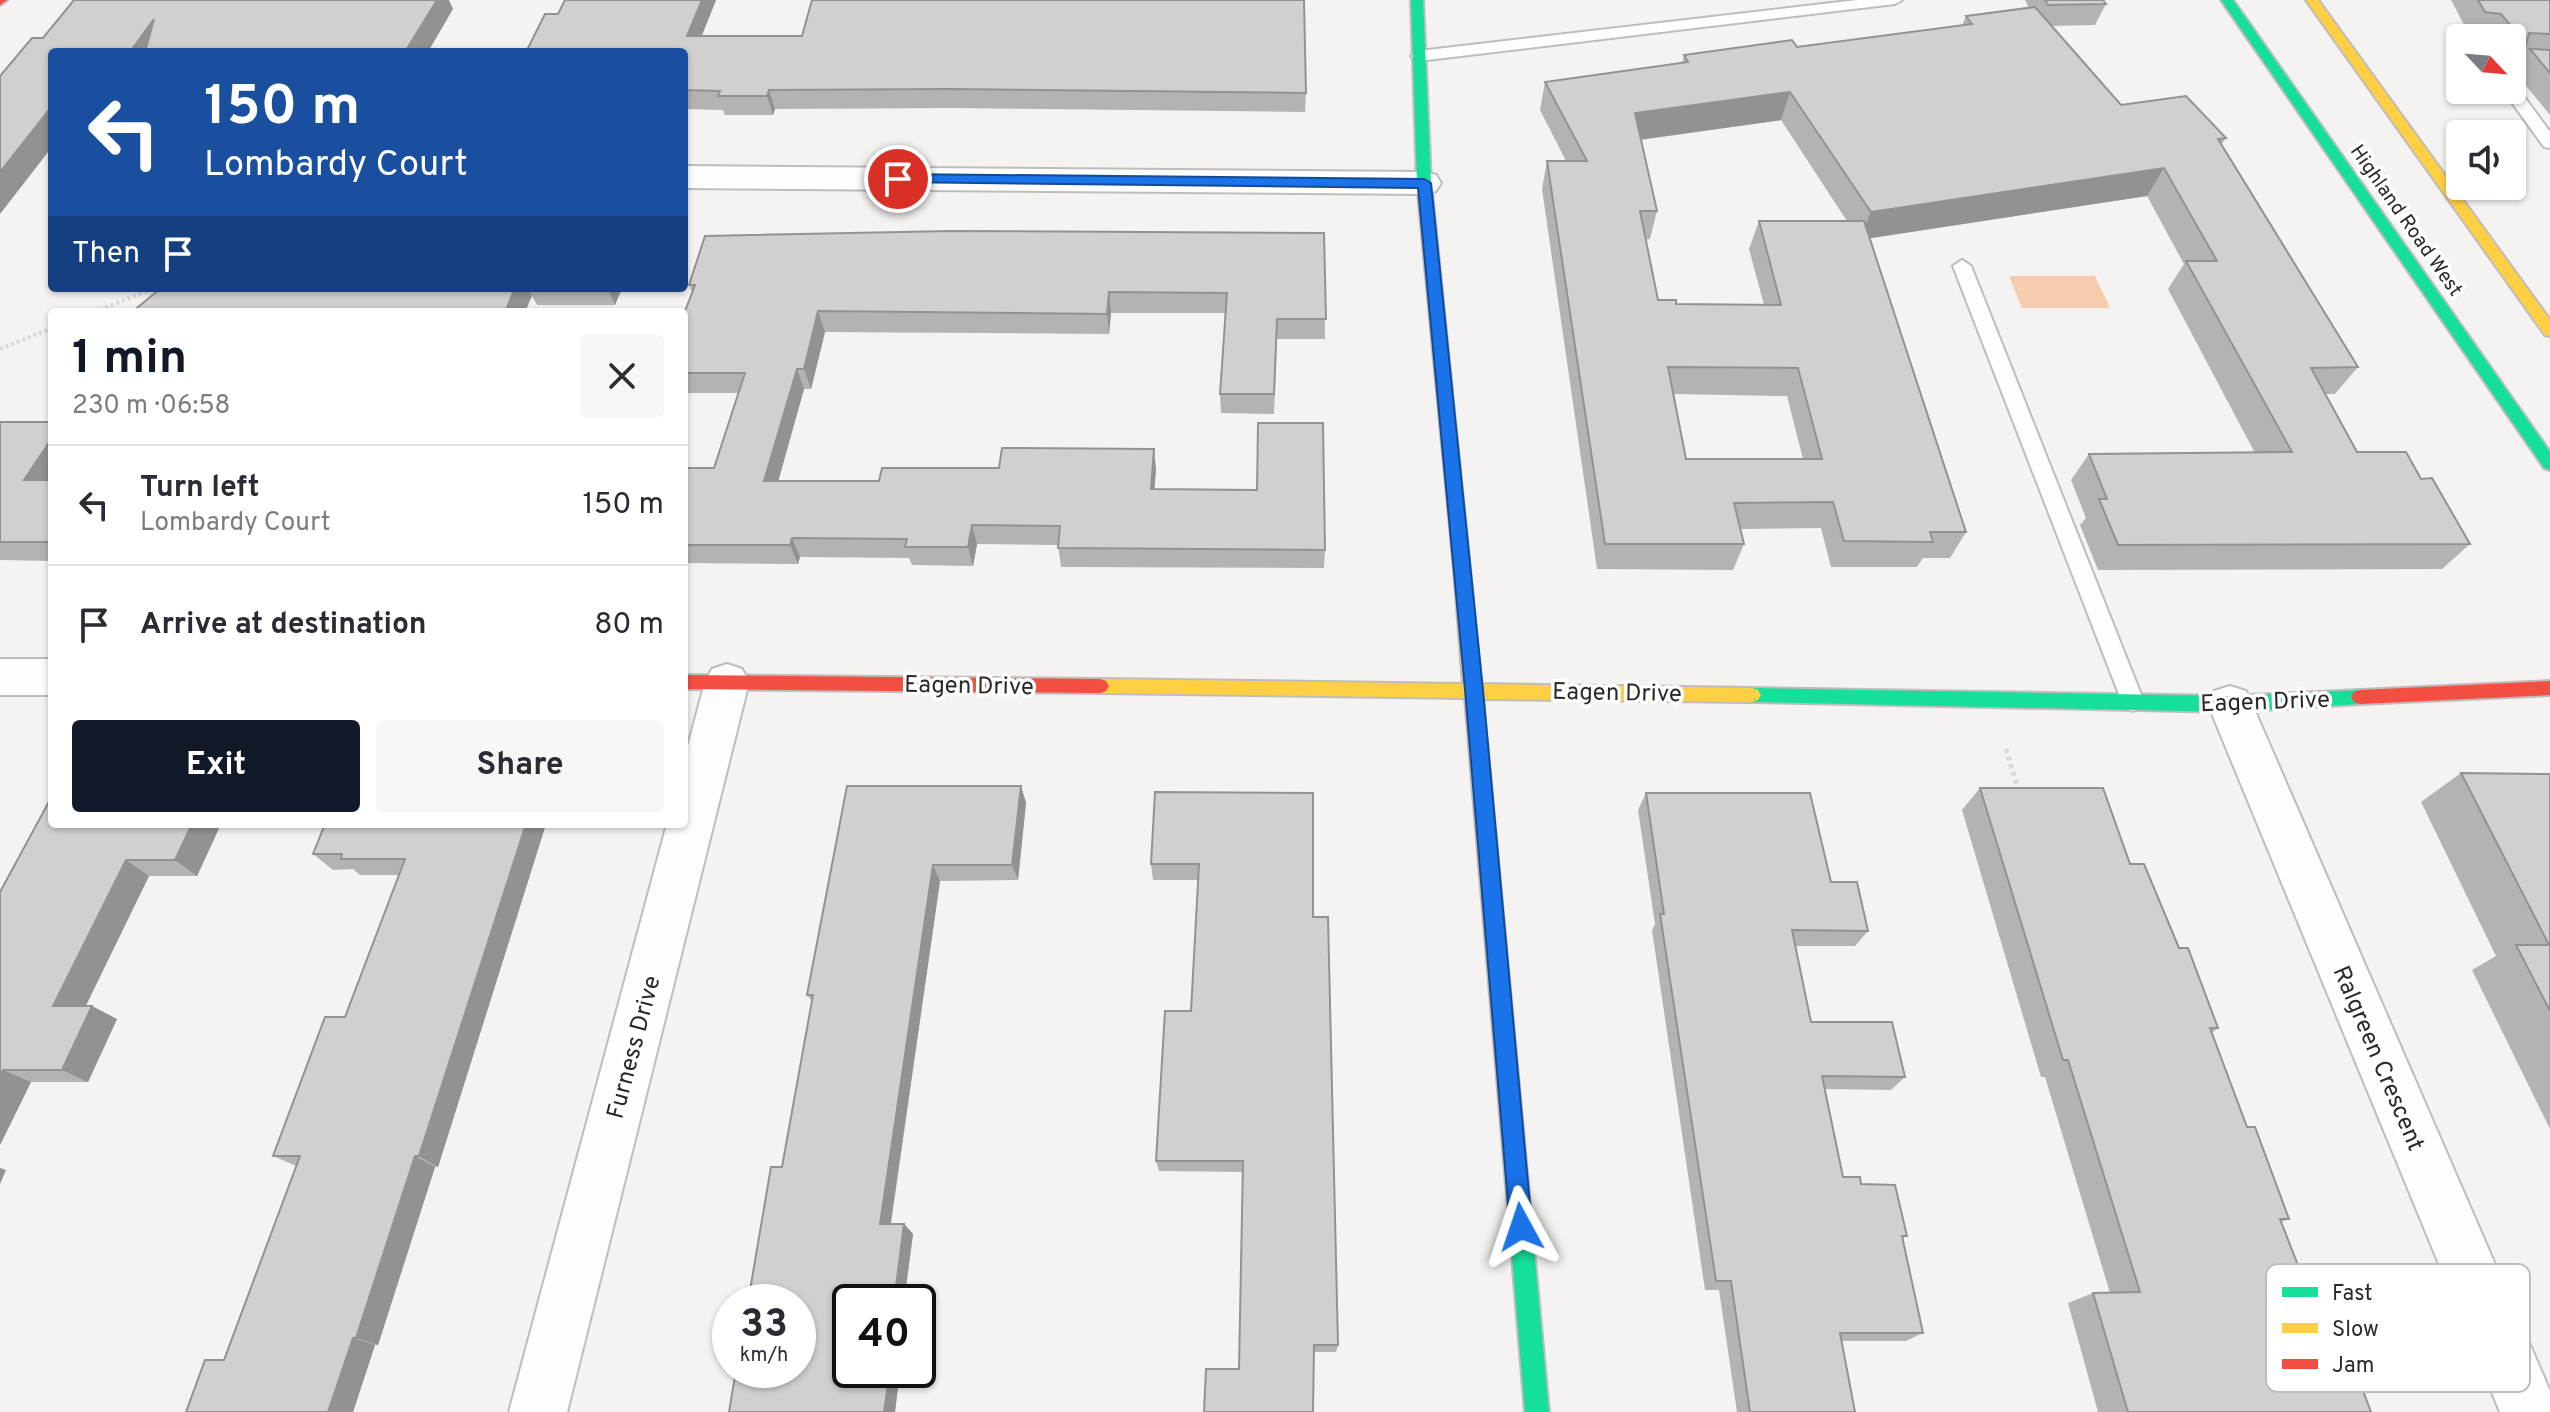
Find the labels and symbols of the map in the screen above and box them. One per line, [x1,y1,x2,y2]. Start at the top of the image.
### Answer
north arrow [2446,24,2526,104]
street label: Highland Road West [2343,140,2467,302]
pin [864,145,932,213]
street label: Eagen Drive [904,671,1034,703]
street label: Eagen Drive [1552,678,1682,710]
street label: Eagen Drive [2200,686,2330,720]
street label: Ralgreen Crescent [2325,962,2430,1156]
street label: Furness Drive [601,973,668,1122]
position arrow [1479,1185,1563,1269]
legend [2266,1264,2530,1392]
text: Fast [2332,1281,2373,1308]
speed limit sign: 40 [832,1284,936,1388]
text: Slow [2332,1317,2379,1344]
text: Jam [2332,1353,2375,1380]

